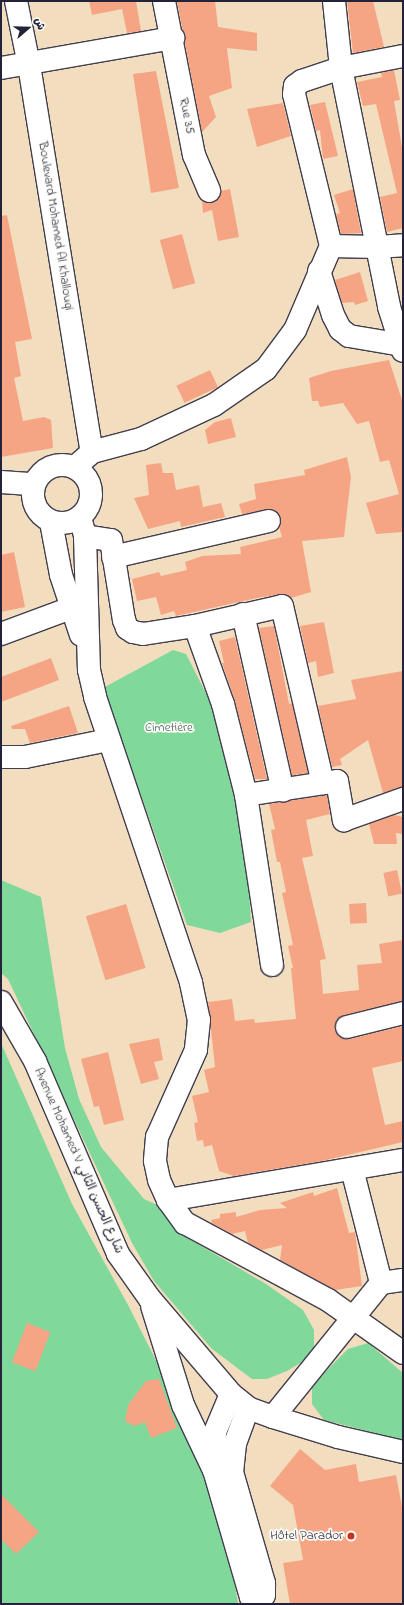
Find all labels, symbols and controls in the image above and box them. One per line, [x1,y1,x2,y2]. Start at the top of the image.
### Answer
north arrow [8,8,48,48]
text: ش [30,15,49,32]
street label: Rue 35 [175,97,197,135]
street label: Boulevard Mohamed Al Khallouqi [34,140,76,312]
park label: Cimetière [145,720,193,736]
street label: Avenue Mohamed V شارع الحسن الثاني [30,1066,126,1256]
place label: Hôtel Parador [270,1528,343,1544]
marker: Hôtel Parador [346,1531,356,1541]

